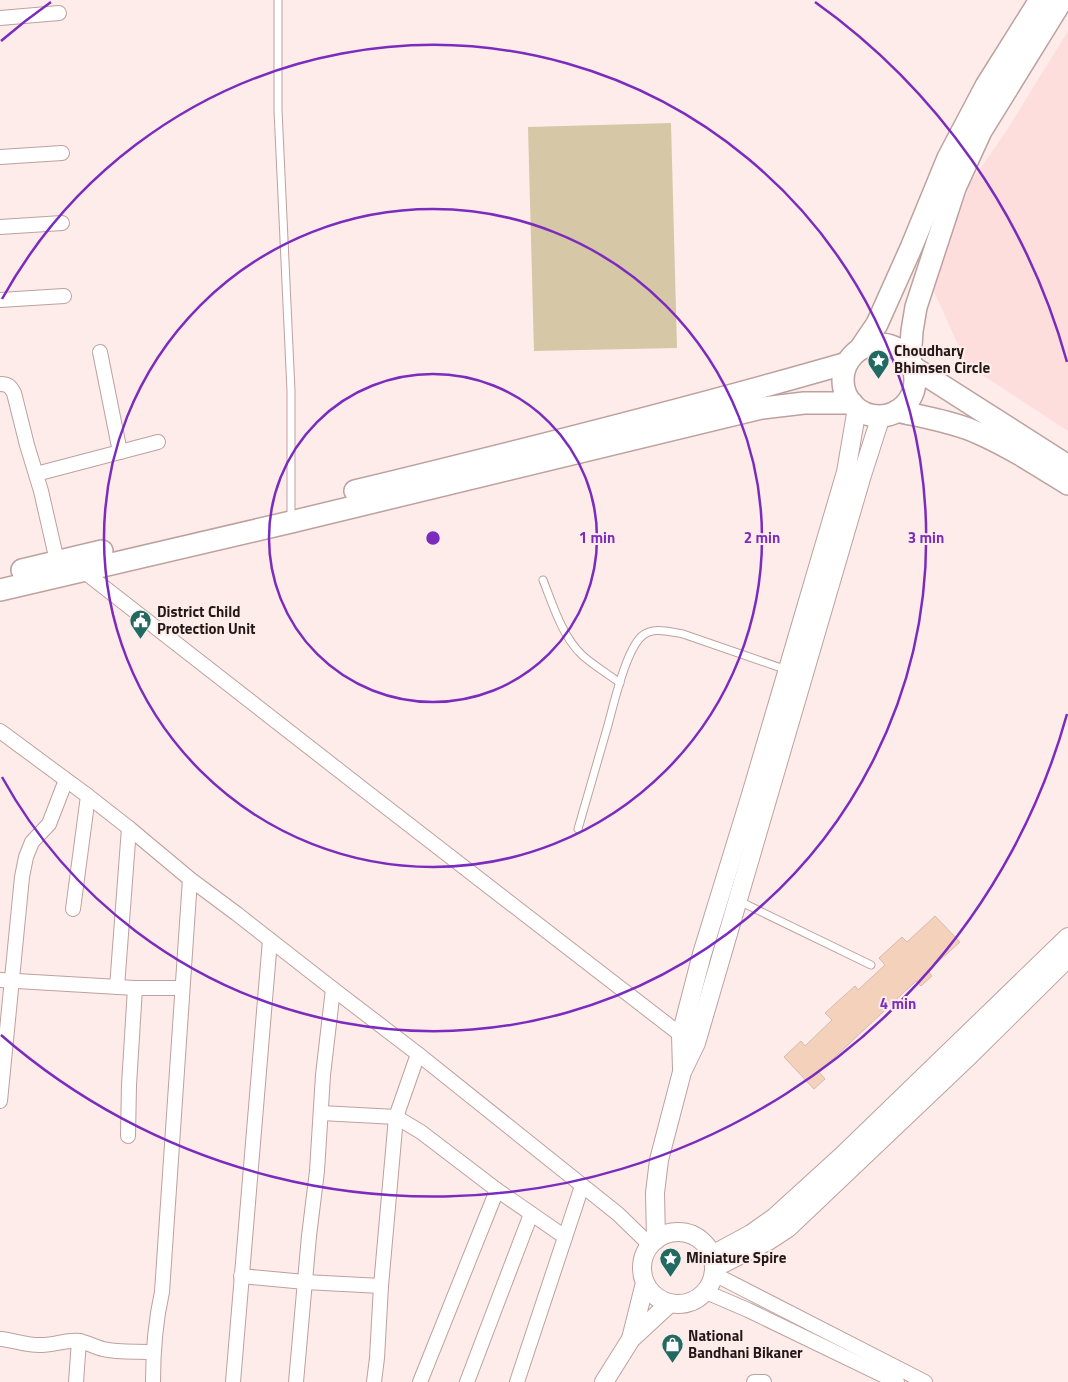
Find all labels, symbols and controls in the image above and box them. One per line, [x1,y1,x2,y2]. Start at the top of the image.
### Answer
place label: Choudhary Bhimsen Circle [894,339,991,379]
place icon: Choudhary Bhimsen Circle [866,348,890,379]
text: 1 min [579,526,615,549]
text: 2 min [744,526,780,549]
text: 3 min [908,526,944,549]
centre of rings [424,529,442,547]
place label: District Child Protection Unit [157,600,256,640]
public building icon: District Child Protection Unit [129,609,153,640]
text: 4 min [880,992,916,1015]
place icon: Miniature Spire [658,1246,682,1277]
place label: Miniature Spire [686,1246,787,1269]
place label: National Bandhani Bikaner [688,1324,803,1364]
shop icon: National Bandhani Bikaner [660,1333,684,1364]

